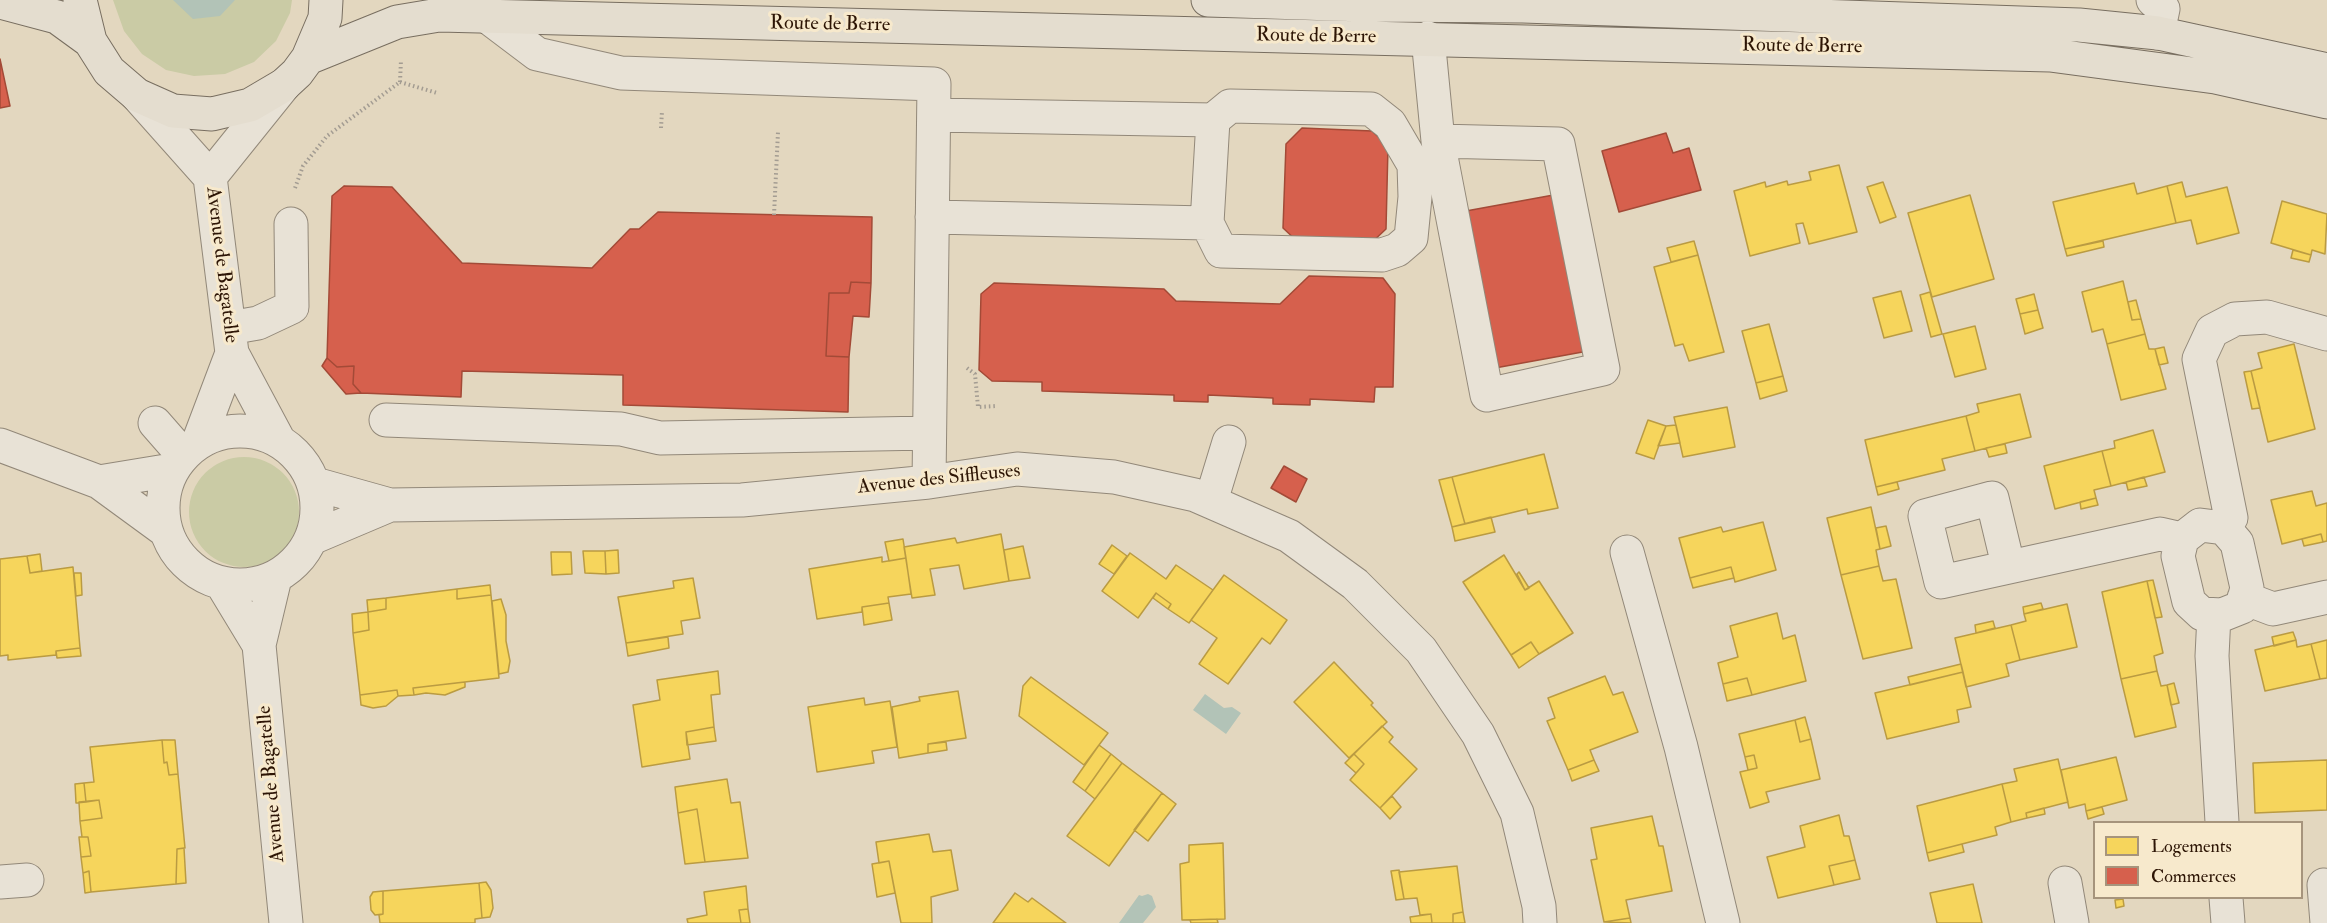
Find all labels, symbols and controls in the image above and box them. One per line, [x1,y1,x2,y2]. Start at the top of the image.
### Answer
street label: Route de Berre [770,12,890,38]
street label: Route de Berre [1256,24,1376,50]
street label: Route de Berre [1742,34,1862,60]
street label: Avenue de Bagatelle [200,185,242,345]
street label: Avenue des Siffleuses [856,460,1022,500]
street label: Avenue de Bagatelle [253,705,291,863]
legend [2093,821,2303,899]
text: Logements [2151,835,2232,858]
text: Commerces [2151,865,2236,888]

